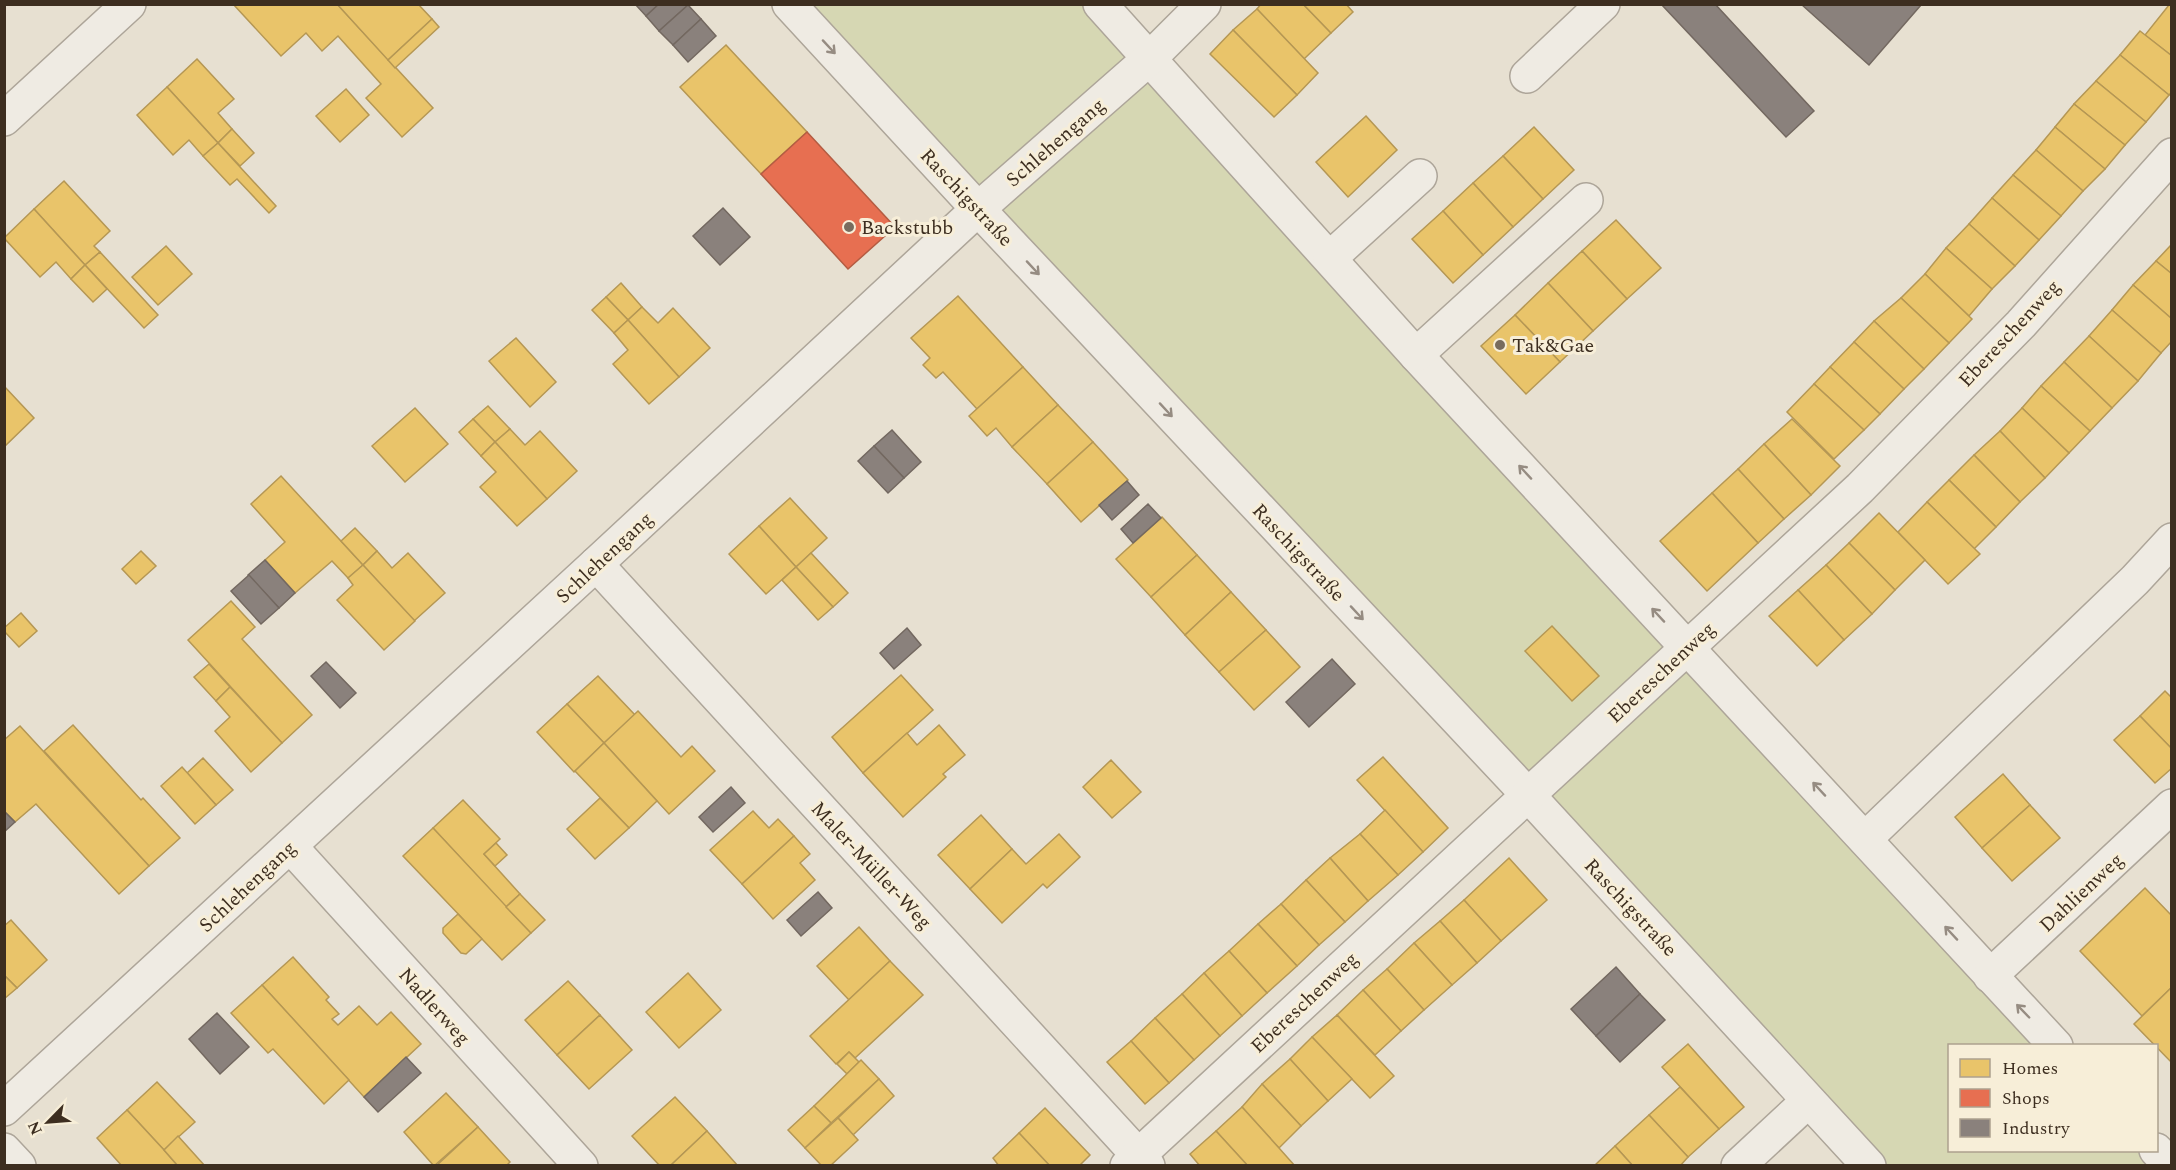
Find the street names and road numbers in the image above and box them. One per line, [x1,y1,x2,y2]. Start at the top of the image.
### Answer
street label: Schlehengang [999,91,1112,195]
street label: Raschigstraße [913,142,1020,254]
street label: Ebereschenweg [1952,273,2068,394]
street label: Raschigstraße [1245,497,1352,609]
street label: Schlehengang [549,505,660,611]
street label: Ebereschenweg [1601,615,1722,731]
street label: Maler-Müller-Weg [804,795,939,937]
street label: Schlehengang [192,834,303,940]
street label: Dahlienweg [2033,846,2131,940]
street label: Raschigstraße [1577,852,1684,964]
street label: Ebereschenweg [1244,945,1365,1061]
street label: Nadlerweg [391,961,477,1052]

